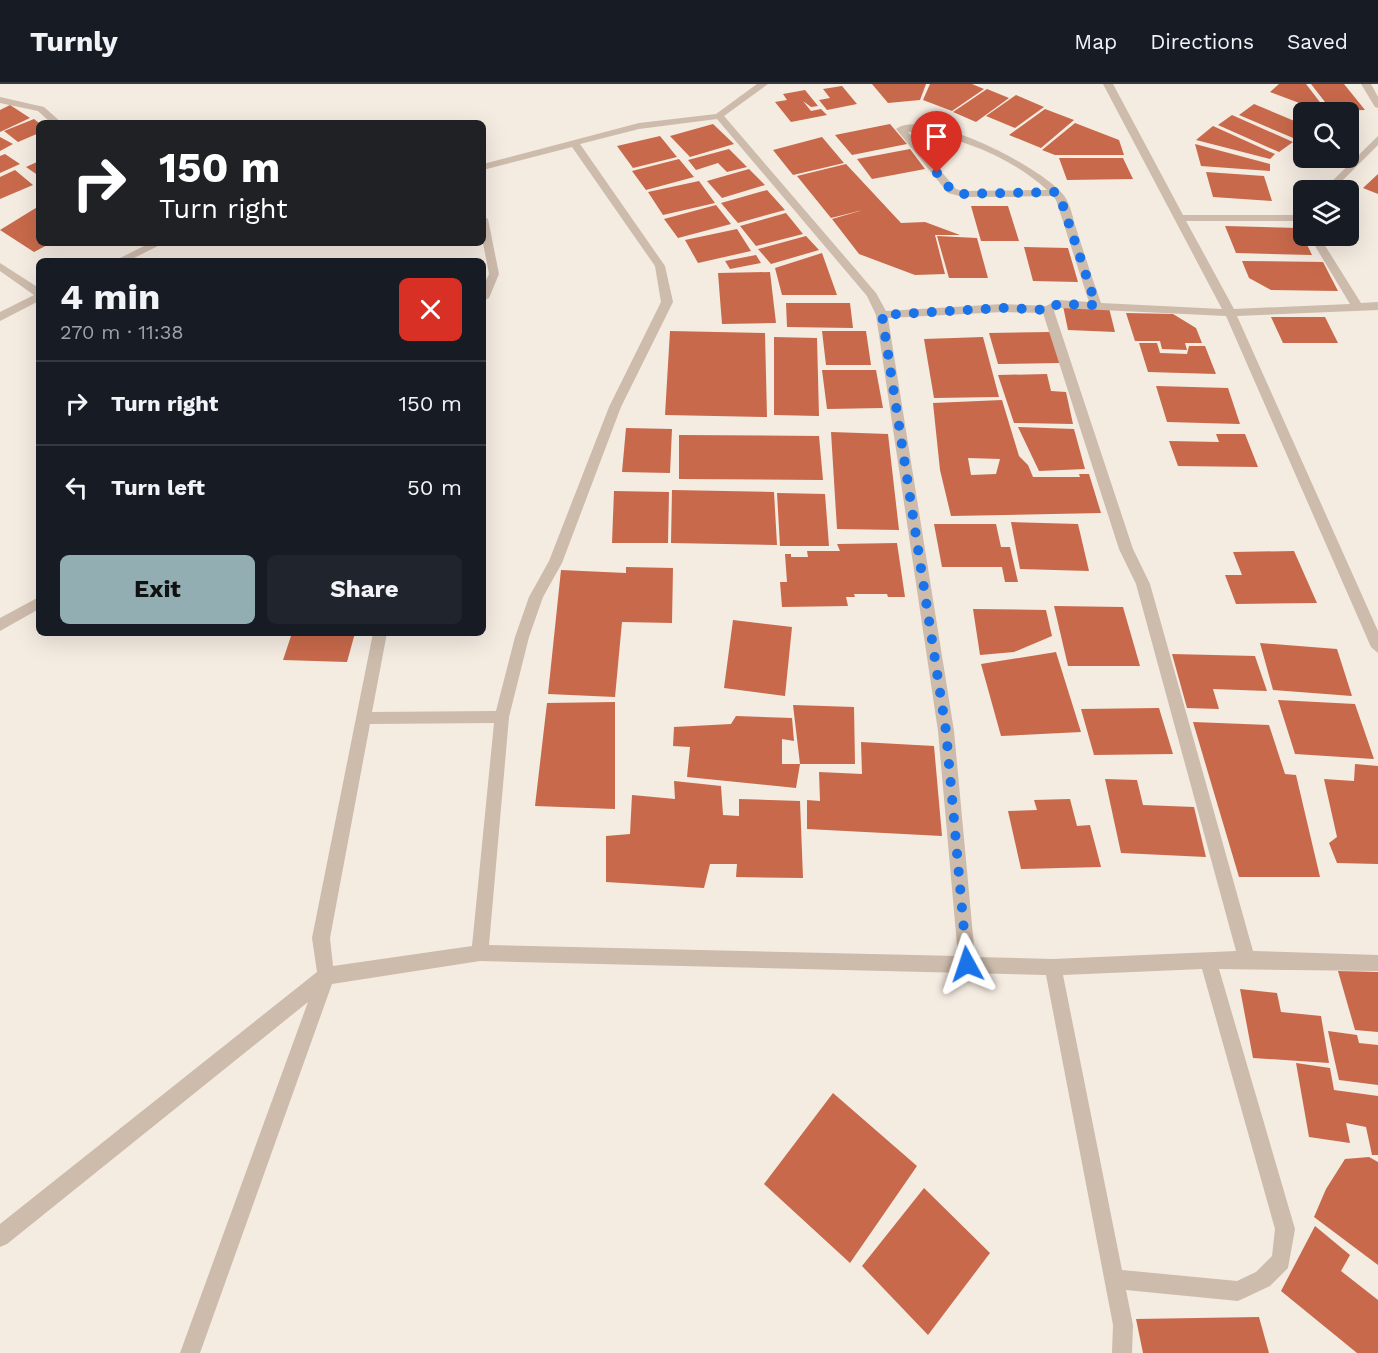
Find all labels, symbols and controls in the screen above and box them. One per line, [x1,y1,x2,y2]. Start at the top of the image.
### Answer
text: Turnly [30,25,118,58]
text: Map [1074,29,1117,54]
text: Directions [1150,29,1254,54]
text: Saved [1287,29,1348,54]
map controls [1293,102,1359,246]
button: search [1293,102,1359,168]
pin [911,111,962,173]
icon: arrive [920,120,953,153]
text: 150 m [159,143,280,192]
icon: right [60,144,138,222]
button: layers [1293,180,1359,246]
text: Turn right [159,193,288,225]
text: 4 min [60,276,160,318]
button: close [399,278,462,341]
text: 270 m · 11:38 [60,320,184,344]
icon: right [60,387,93,420]
text: Turn right [111,391,218,416]
text: 150 m [398,391,462,416]
icon: left [60,471,93,504]
text: Turn left [111,475,205,500]
text: 50 m [407,475,462,500]
button: Exit [60,555,255,624]
button: Share [267,555,462,624]
position arrow [935,932,999,996]

